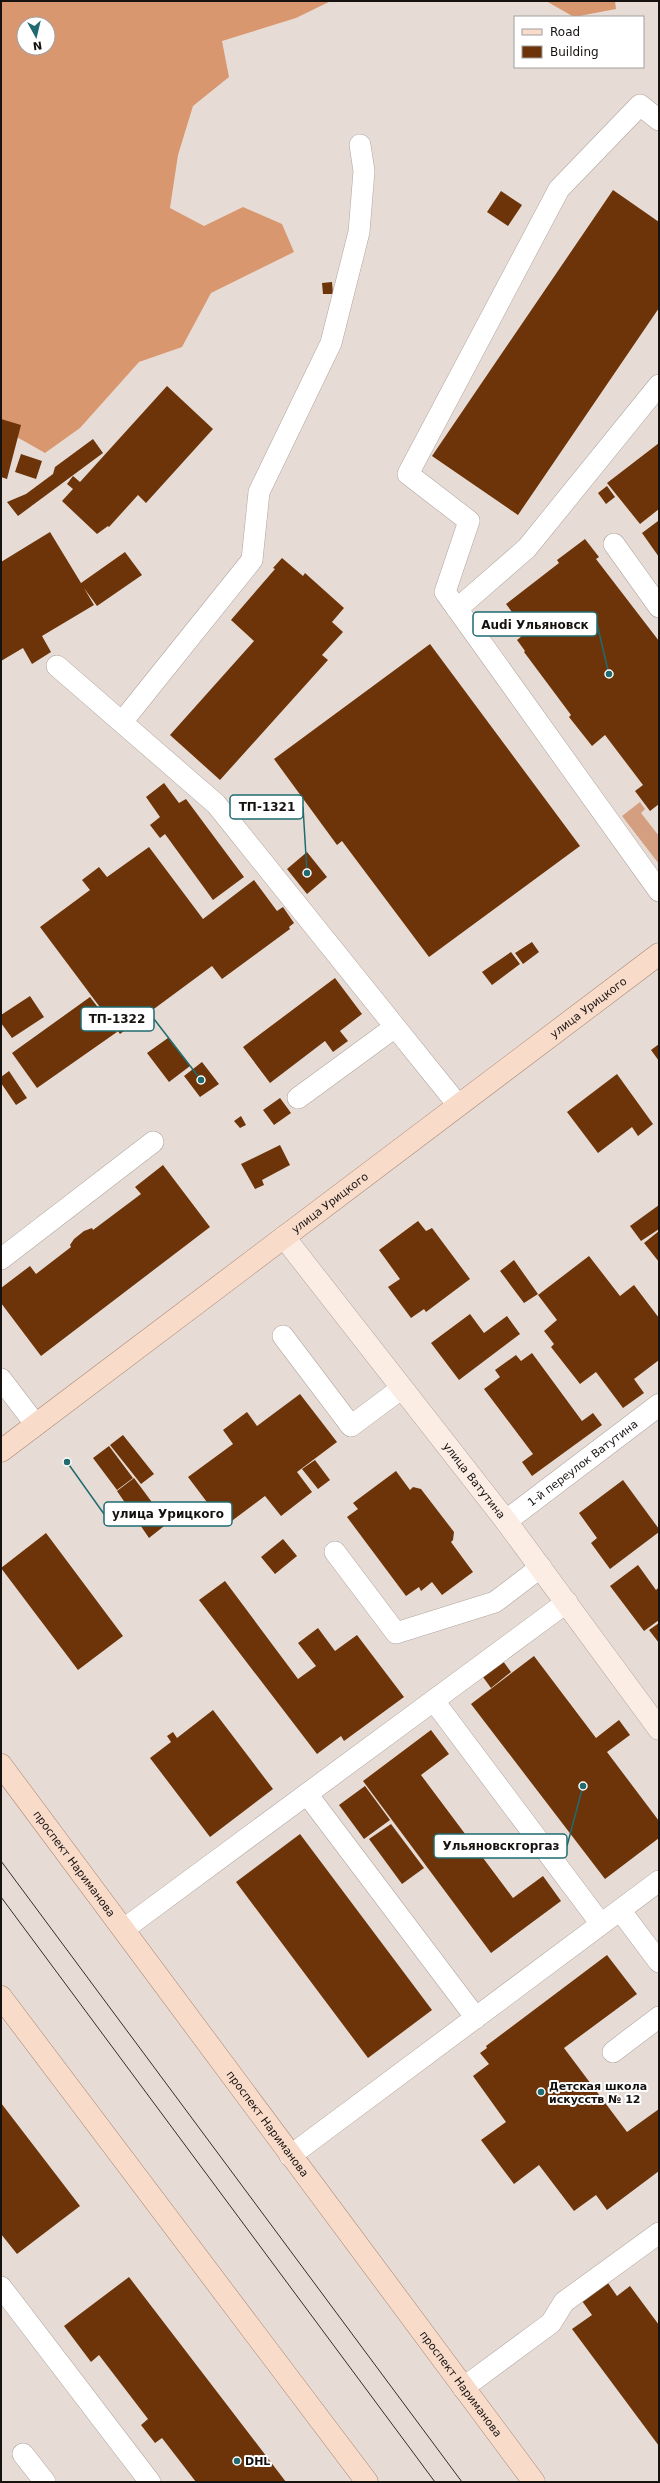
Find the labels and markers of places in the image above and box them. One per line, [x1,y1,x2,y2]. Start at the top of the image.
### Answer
callout: Audi Ульяновск [473,612,597,636]
callout: ТП-1321 [230,795,303,819]
callout: ТП-1322 [81,1007,154,1031]
callout: улица Урицкого [104,1502,232,1526]
callout: Ульяновскгоргаз [434,1834,567,1858]
place label: Детская школа искусств № 12 [549,2080,647,2106]
marker: Детская школа искусств № 12 [536,2087,546,2097]
place label: DHL [245,2455,270,2468]
marker: DHL [232,2456,242,2466]

